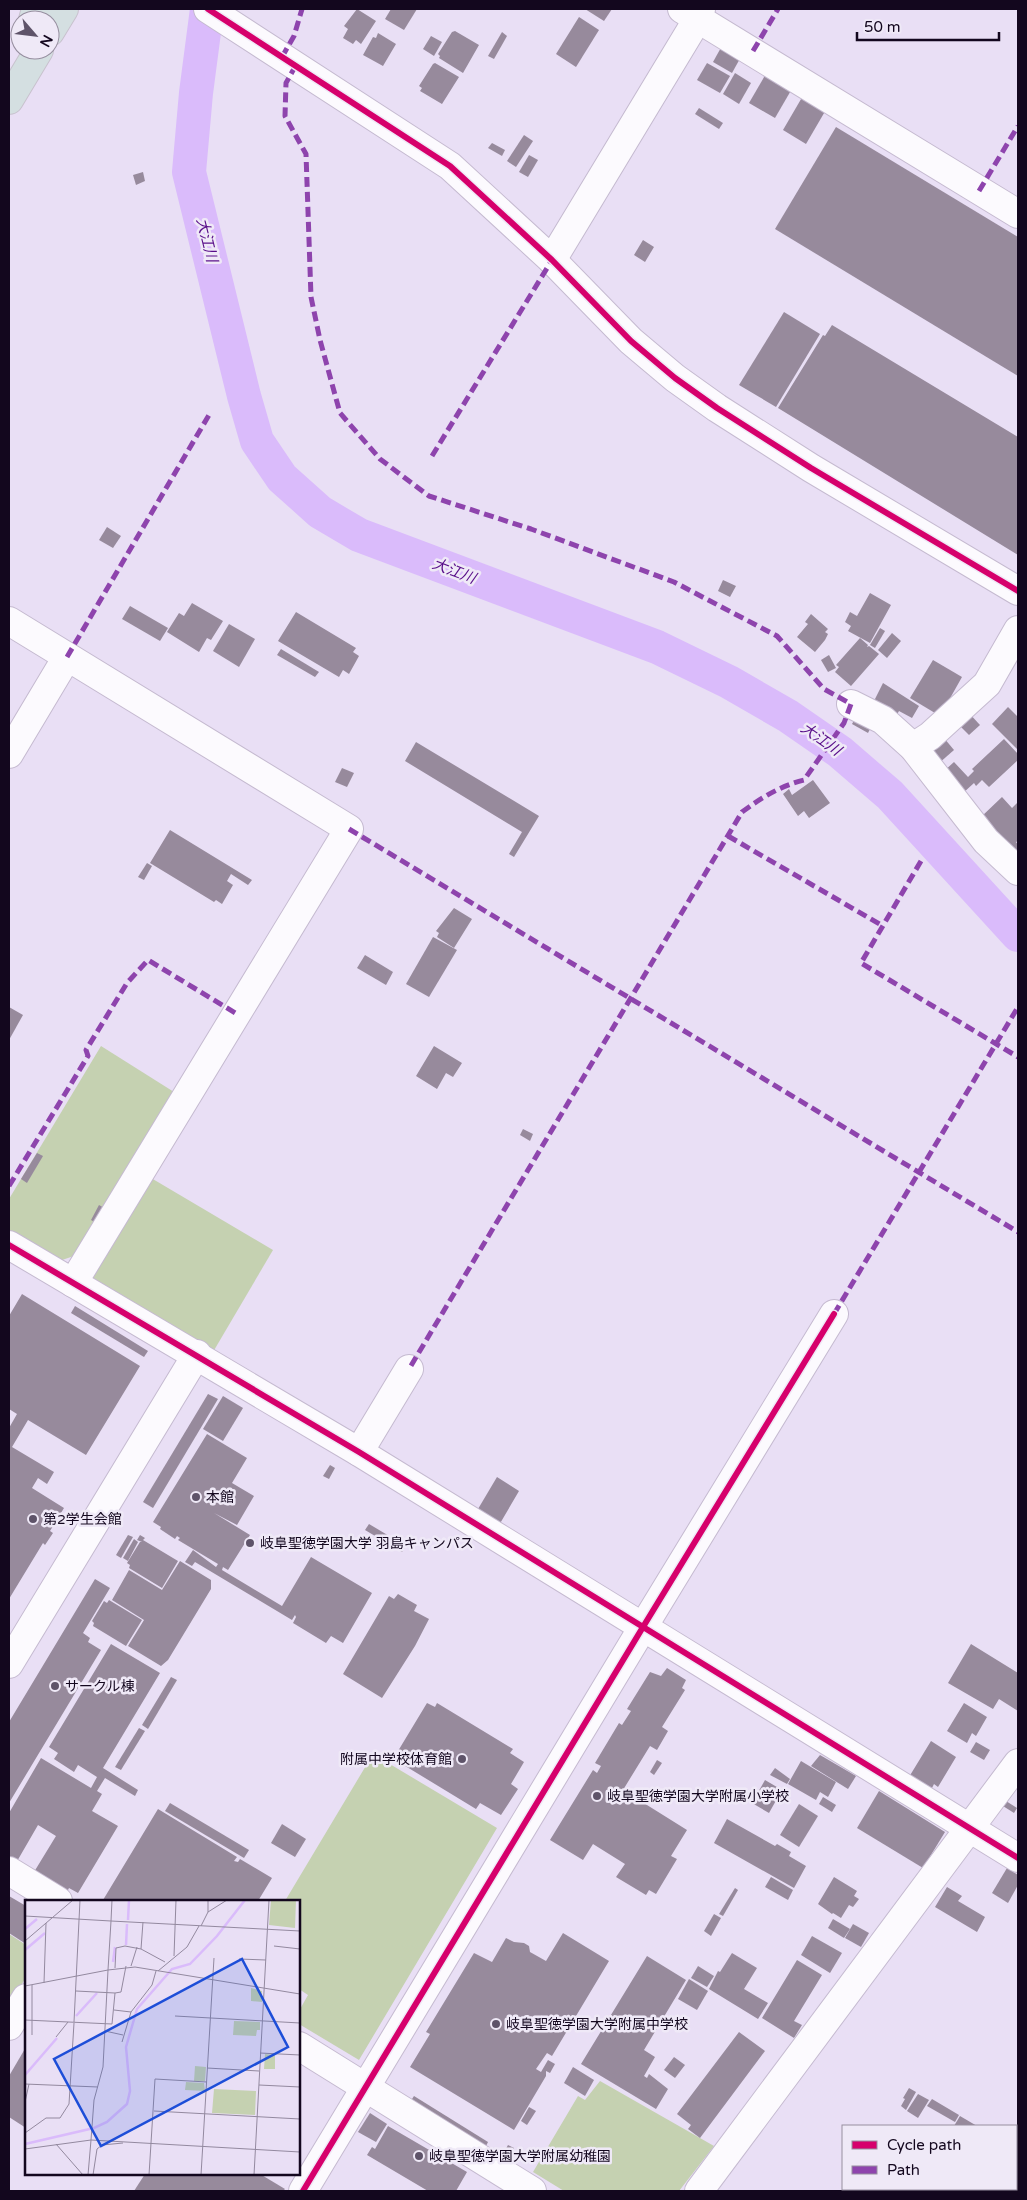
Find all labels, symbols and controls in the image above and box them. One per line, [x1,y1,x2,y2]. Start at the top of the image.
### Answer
north arrow [10,10,60,60]
scale bar [857,10,1000,42]
text: 50 m [864,18,901,36]
text: N [36,32,56,50]
water label: 大江川 [193,216,222,266]
water label: 大江川 [430,555,480,588]
water label: 大江川 [797,719,846,760]
place label: 本館 [206,1489,234,1506]
marker: 本館 [190,1491,202,1503]
place label: 第2学生会館 [43,1511,122,1528]
marker: 第2学生会館 [27,1513,39,1525]
place label: 岐阜聖徳学園大学 羽島キャンパス [260,1535,474,1552]
marker: 岐阜聖徳学園大学 羽島キャンパス [244,1537,256,1549]
place label: サークル棟 [65,1678,135,1695]
marker: サークル棟 [49,1680,61,1692]
place label: 附属中学校体育館 [340,1751,452,1768]
marker: 附属中学校体育館 [456,1753,468,1765]
place label: 岐阜聖徳学園大学附属小学校 [607,1788,789,1805]
marker: 岐阜聖徳学園大学附属小学校 [591,1790,603,1802]
inset map [25,1900,300,2175]
place label: 岐阜聖徳学園大学附属中学校 [506,2016,688,2033]
marker: 岐阜聖徳学園大学附属中学校 [490,2018,502,2030]
legend [842,2125,1017,2190]
text: Cycle path [887,2136,961,2154]
place label: 岐阜聖徳学園大学附属幼稚園 [429,2148,611,2165]
marker: 岐阜聖徳学園大学附属幼稚園 [413,2150,425,2162]
text: Path [887,2161,920,2179]

